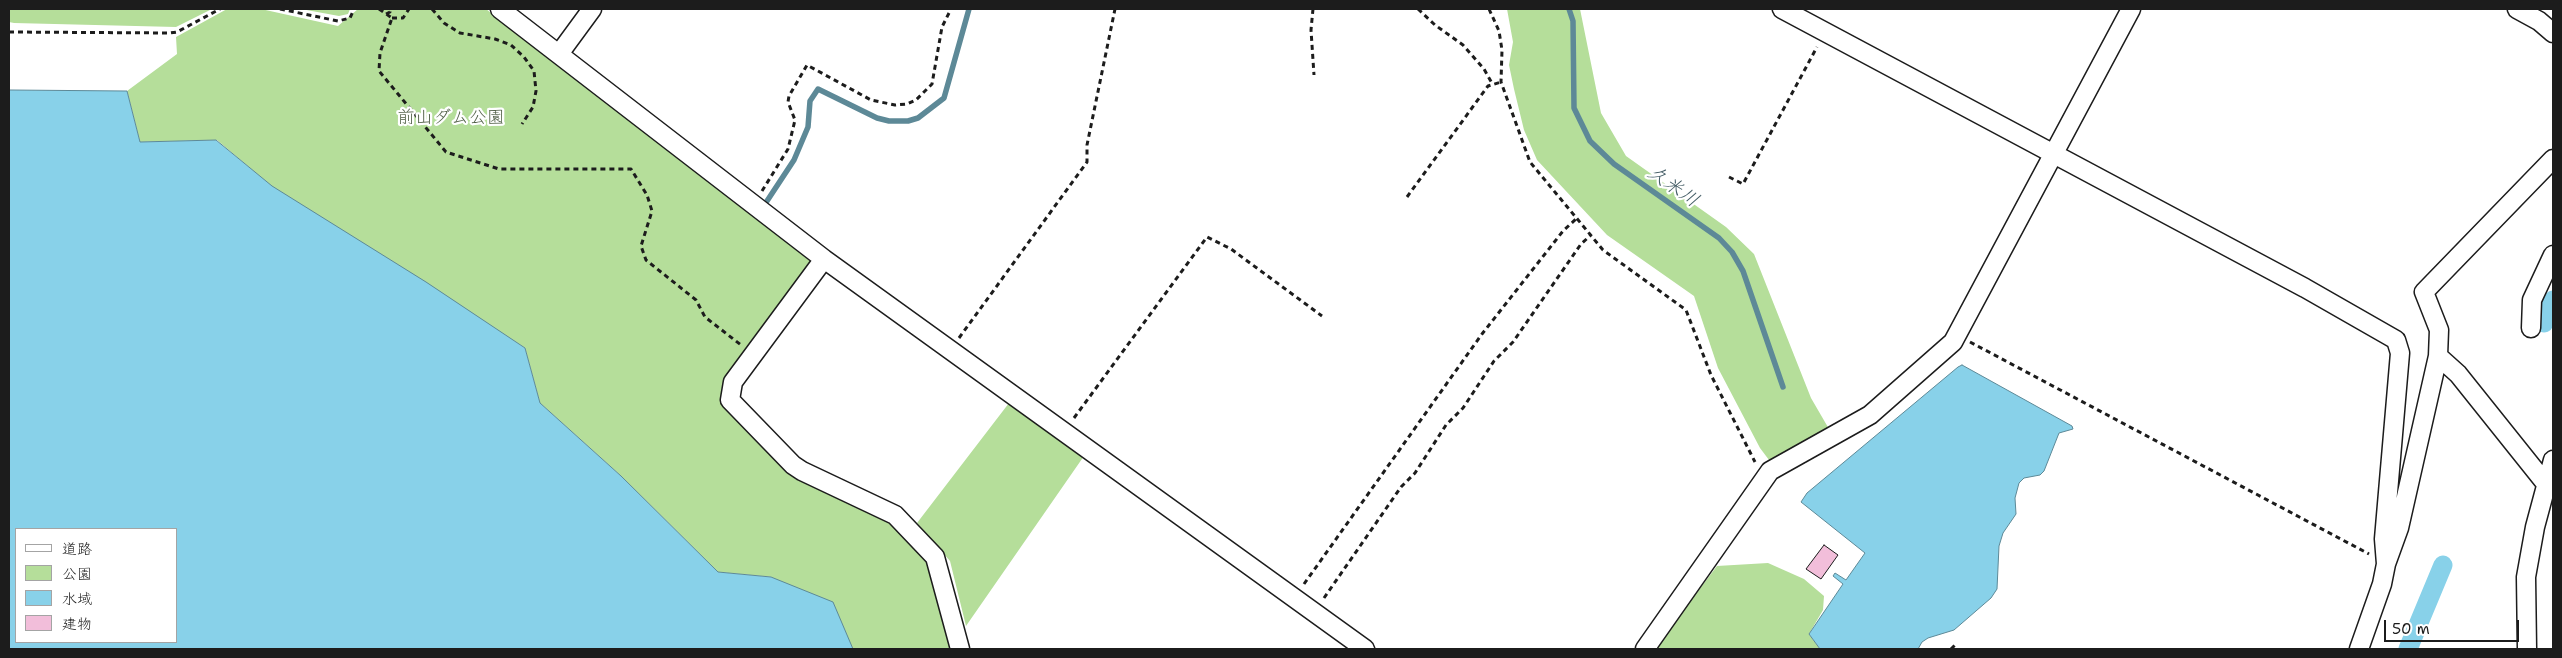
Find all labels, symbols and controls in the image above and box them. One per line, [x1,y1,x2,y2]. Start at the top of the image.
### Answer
park label: 前山ダム公園 [397,107,505,129]
water label: 久米川 [1643,161,1703,213]
legend [15,528,178,643]
text: 道路 [62,539,92,559]
text: 公園 [62,564,92,584]
text: 水域 [62,589,92,609]
scale bar [2387,610,2522,642]
text: 建物 [62,614,92,634]
text: 50 m [2392,619,2430,639]

